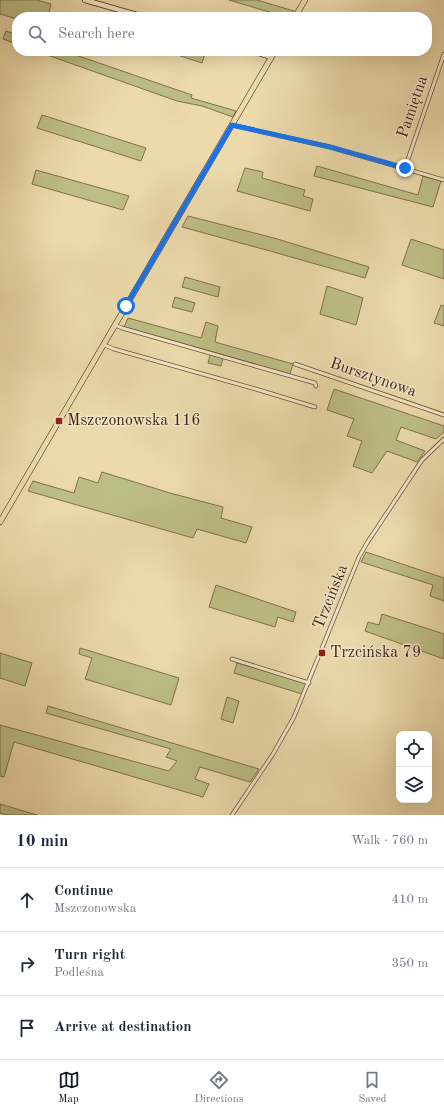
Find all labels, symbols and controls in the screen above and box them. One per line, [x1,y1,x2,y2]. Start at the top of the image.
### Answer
search box [12,12,432,56]
icon: search [26,23,48,45]
text: Search here [58,27,135,42]
street label: Pamiętna [395,74,431,140]
route end [396,159,414,177]
route start [117,297,135,315]
street label: Bursztynowa [328,356,418,400]
place label: Mszczonowska 116 [67,413,201,429]
marker: Mszczonowska 116 [54,416,64,426]
street label: Trzcińska [311,562,351,632]
place label: Trzcińska 79 [330,645,421,661]
marker: Trzcińska 79 [317,648,327,658]
map controls [396,731,432,803]
button: locate [396,731,432,767]
button: layers [396,767,432,803]
text: 10 min [16,833,69,850]
text: Walk · 760 m [351,834,428,847]
text: Continue [54,884,113,899]
icon: ahead [16,889,38,911]
text: 410 m [391,893,428,906]
text: Mszczonowska [54,902,136,915]
text: Turn right [54,948,125,963]
icon: right [16,953,38,975]
text: 350 m [391,957,428,970]
text: Podleśna [54,966,104,979]
icon: arrive [16,1017,38,1039]
text: Arrive at destination [54,1020,192,1035]
tab: Map [58,1069,80,1107]
tab: Directions [195,1069,243,1107]
tab: Saved [358,1069,386,1107]

